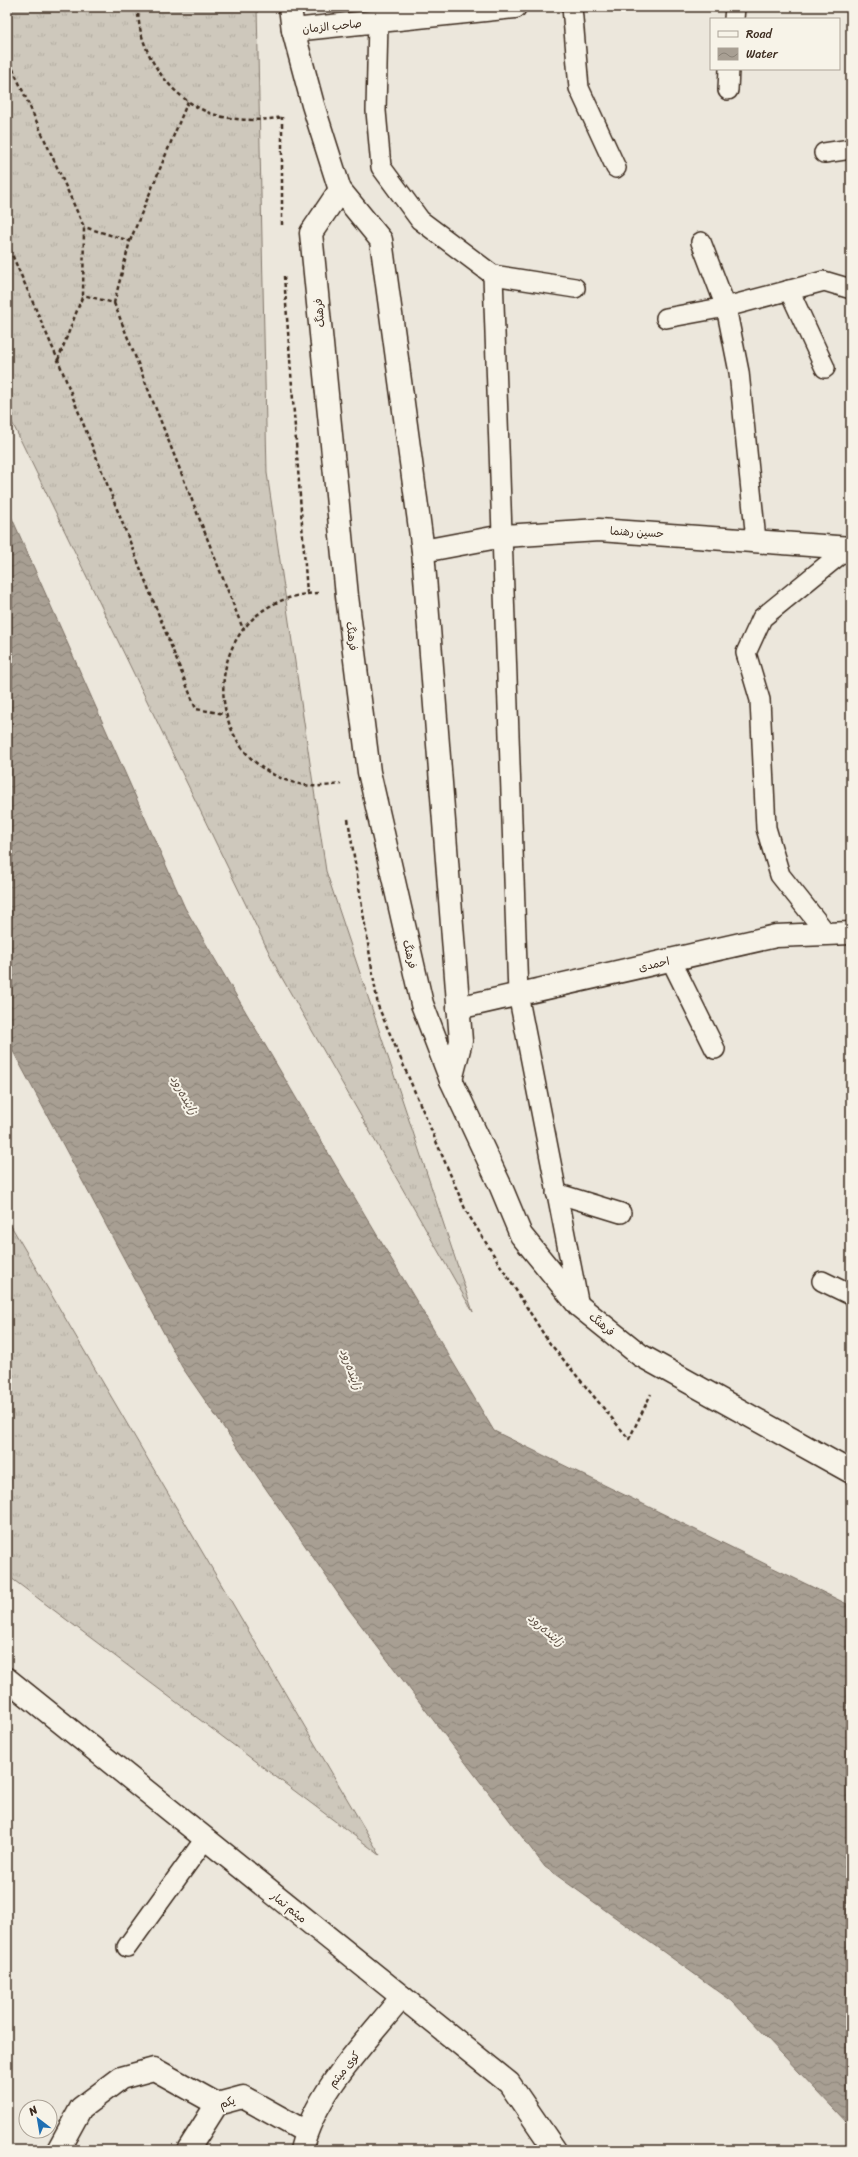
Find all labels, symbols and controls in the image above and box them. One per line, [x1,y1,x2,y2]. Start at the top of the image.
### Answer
street label: صاحب الزمان [301,14,363,39]
legend [710,18,840,70]
text: Road [746,23,773,45]
text: Water [746,43,779,65]
street label: فرهنگ [309,297,330,328]
street label: حسین رهنما [609,522,664,543]
street label: فرهنگ [340,620,363,652]
street label: فرهنگ [397,938,422,970]
street label: احمدی [637,952,672,977]
water label: زاینده‌رود [164,1071,204,1119]
street label: فرهنگ [584,1308,619,1341]
water label: زاینده‌رود [333,1345,369,1393]
water label: زاینده‌رود [523,1608,570,1653]
street label: میثم تمار [266,1886,311,1928]
street label: کوی میثم [324,2047,365,2092]
street label: یکم [217,2091,238,2114]
north arrow [18,2099,58,2139]
text: N [24,2101,42,2121]

